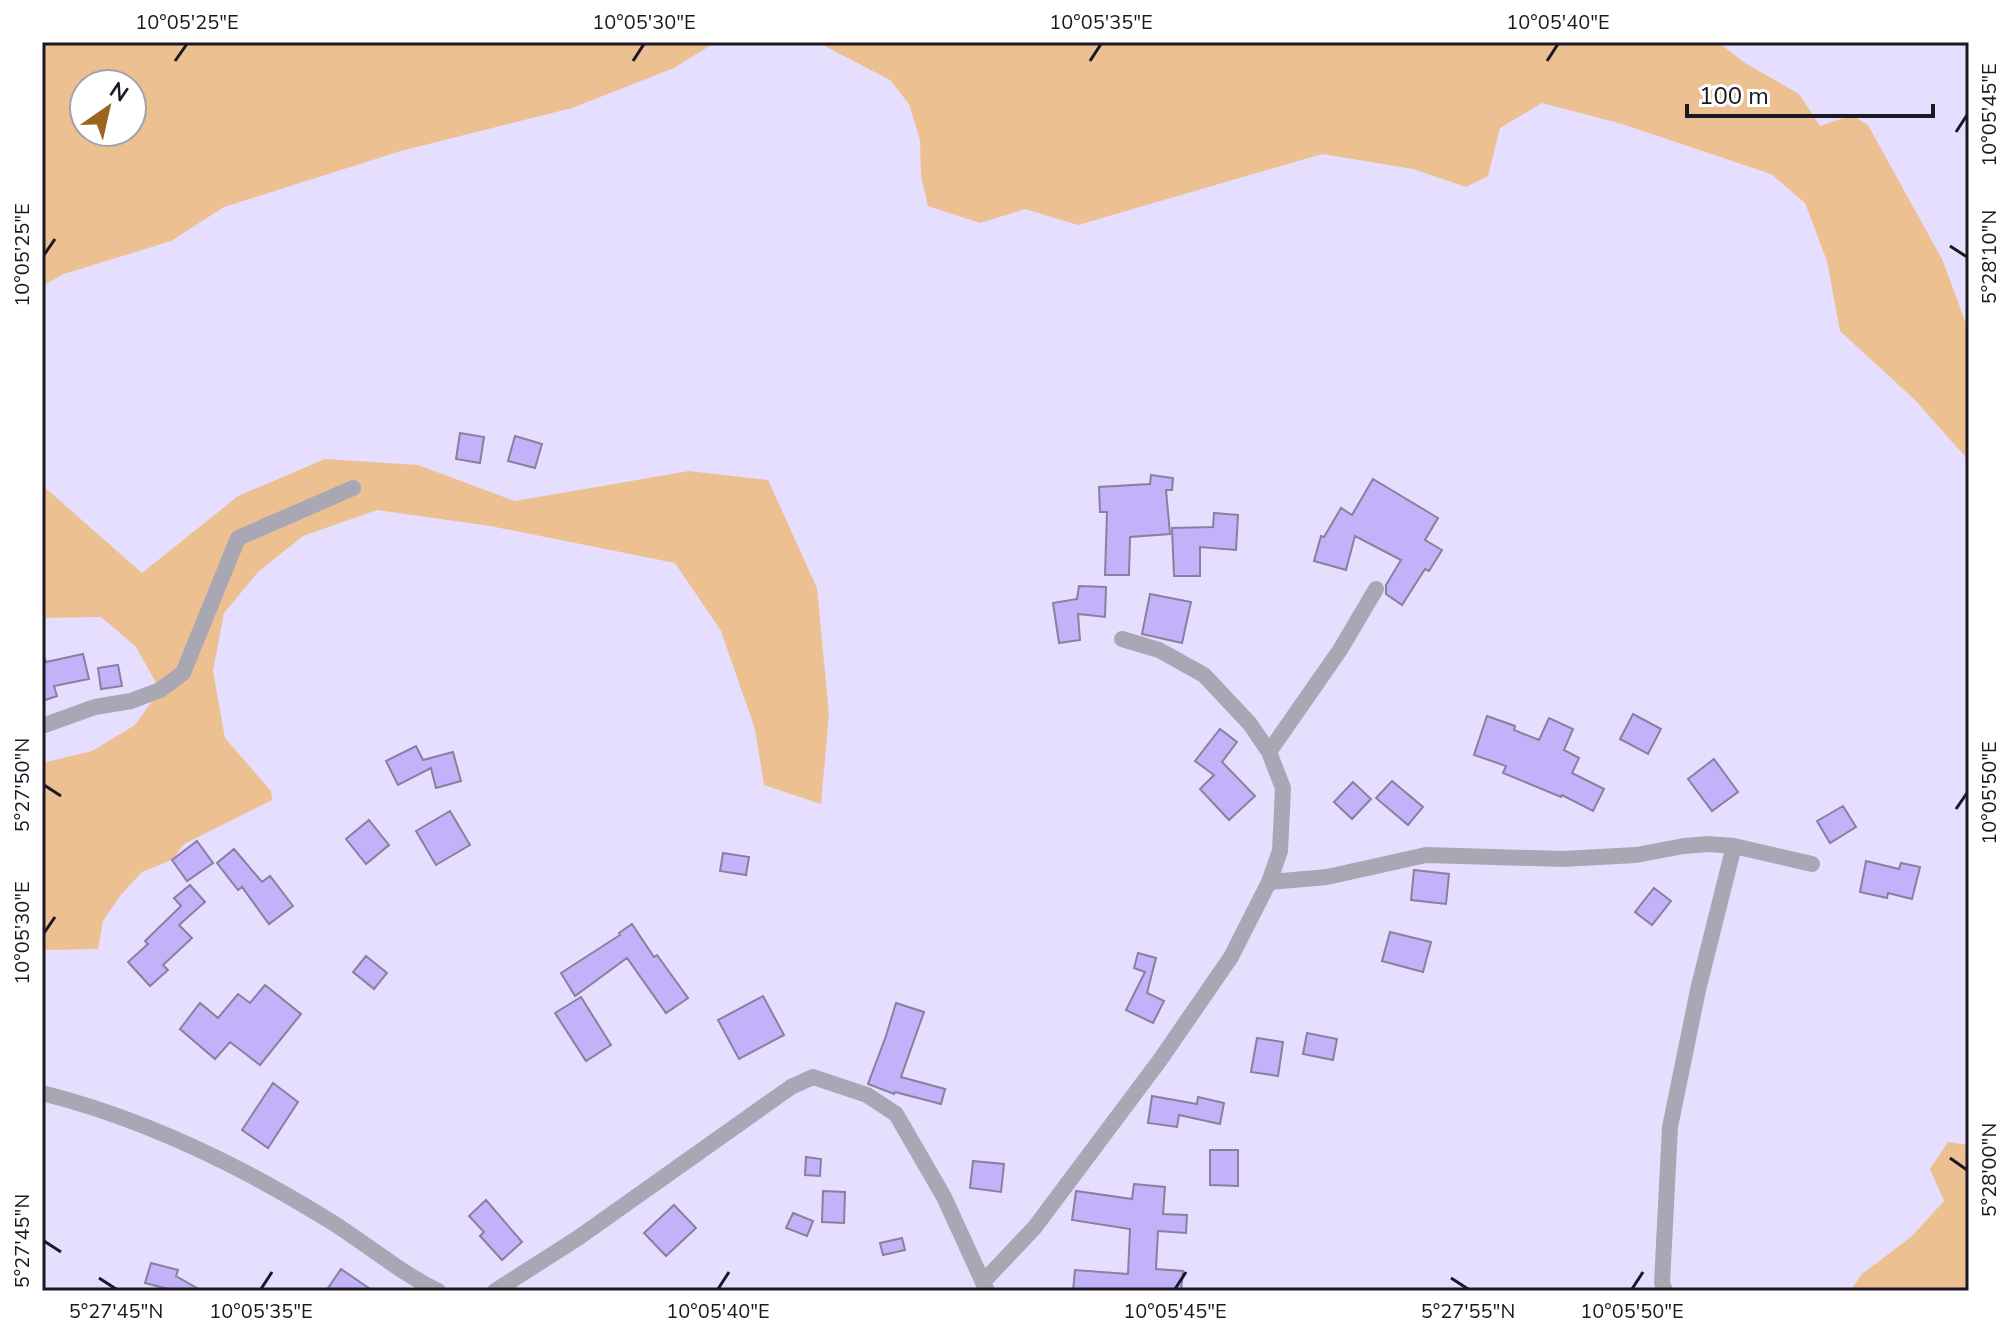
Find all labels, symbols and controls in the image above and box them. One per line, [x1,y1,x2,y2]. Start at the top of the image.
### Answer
text: 10°05'25"E [135,9,239,36]
text: 10°05'30"E [592,9,696,36]
text: 10°05'35"E [1049,9,1153,36]
text: 10°05'40"E [1506,9,1610,36]
text: 10°05'45"E [1976,63,2003,167]
north arrow [68,68,148,148]
scale bar [1687,68,1933,118]
text: N [103,75,134,109]
text: 100 m [1699,80,1769,112]
text: 10°05'25"E [9,203,36,307]
text: 5°28'10"N [1976,210,2003,304]
text: 5°27'50"N [9,738,36,832]
text: 10°05'50"E [1976,741,2003,845]
text: 10°05'30"E [9,881,36,985]
text: 5°28'00"N [1976,1123,2003,1217]
text: 5°27'45"N [9,1194,36,1288]
text: 5°27'45"N [69,1298,163,1325]
text: 10°05'35"E [209,1298,313,1325]
text: 10°05'40"E [666,1298,770,1325]
text: 10°05'45"E [1123,1298,1227,1325]
text: 5°27'55"N [1421,1298,1515,1325]
text: 10°05'50"E [1580,1298,1684,1325]

